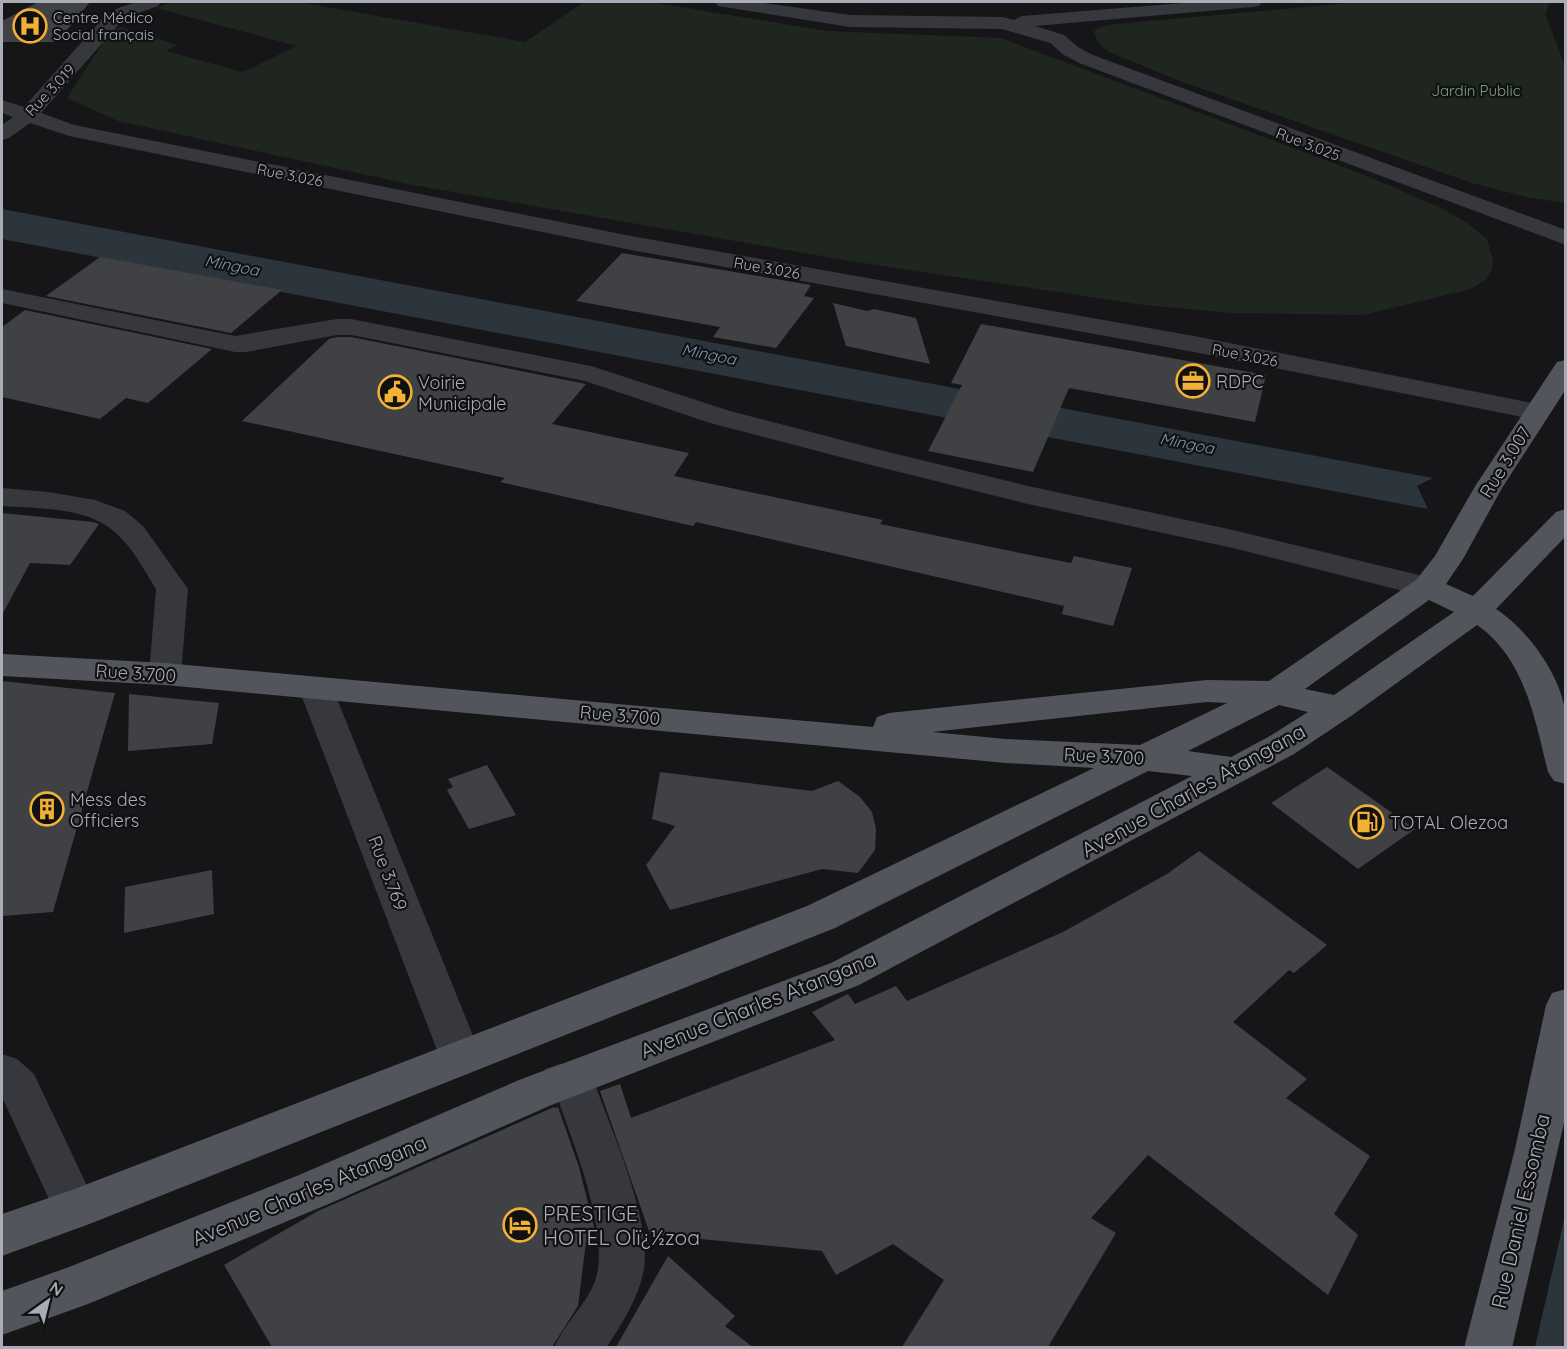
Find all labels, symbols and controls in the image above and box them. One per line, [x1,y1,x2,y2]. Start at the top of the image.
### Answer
hospital icon: Centre Médico Social français [12,8,48,44]
place label: Centre Médico Social français [53,8,154,44]
street label: Rue 3.019 [21,60,79,120]
park label: Jardin Public [1431,81,1521,100]
street label: Rue 3.025 [1273,123,1343,165]
street label: Rue 3.026 [255,159,325,191]
water label: Mingoa [203,250,262,280]
street label: Rue 3.026 [732,253,802,283]
water label: Mingoa [680,339,739,369]
street label: Rue 3.026 [1210,339,1280,371]
office icon: RDPC [1175,363,1211,399]
place label: RDPC [1216,370,1264,393]
place label: Voirie Municipale [418,371,507,415]
public building icon: Voirie Municipale [377,374,413,410]
street label: Rue 3.007 [1474,422,1536,502]
water label: Mingoa [1158,428,1217,458]
street label: Rue 3.700 [95,659,177,687]
street label: Rue 3.700 [579,700,661,730]
street label: Avenue Charles Atangana [1076,718,1310,862]
street label: Rue 3.700 [1063,742,1145,770]
place label: Mess des Officiers [70,788,146,832]
building icon: Mess des Officiers [29,791,65,827]
fuel station icon: TOTAL Olezoa [1349,804,1385,840]
place label: TOTAL Olezoa [1390,811,1508,834]
street label: Rue 3.769 [363,832,413,914]
street label: Avenue Charles Atangana [636,945,880,1063]
street label: Rue Daniel Essomba [1485,1111,1555,1311]
street label: Avenue Charles Atangana [188,1129,430,1251]
place label: PRESTIGE HOTEL Olï¿½zoa [543,1200,700,1250]
hotel icon: PRESTIGE HOTEL Olï¿½zoa [502,1207,538,1243]
north arrow [18,1271,78,1331]
text: N [46,1277,67,1300]

